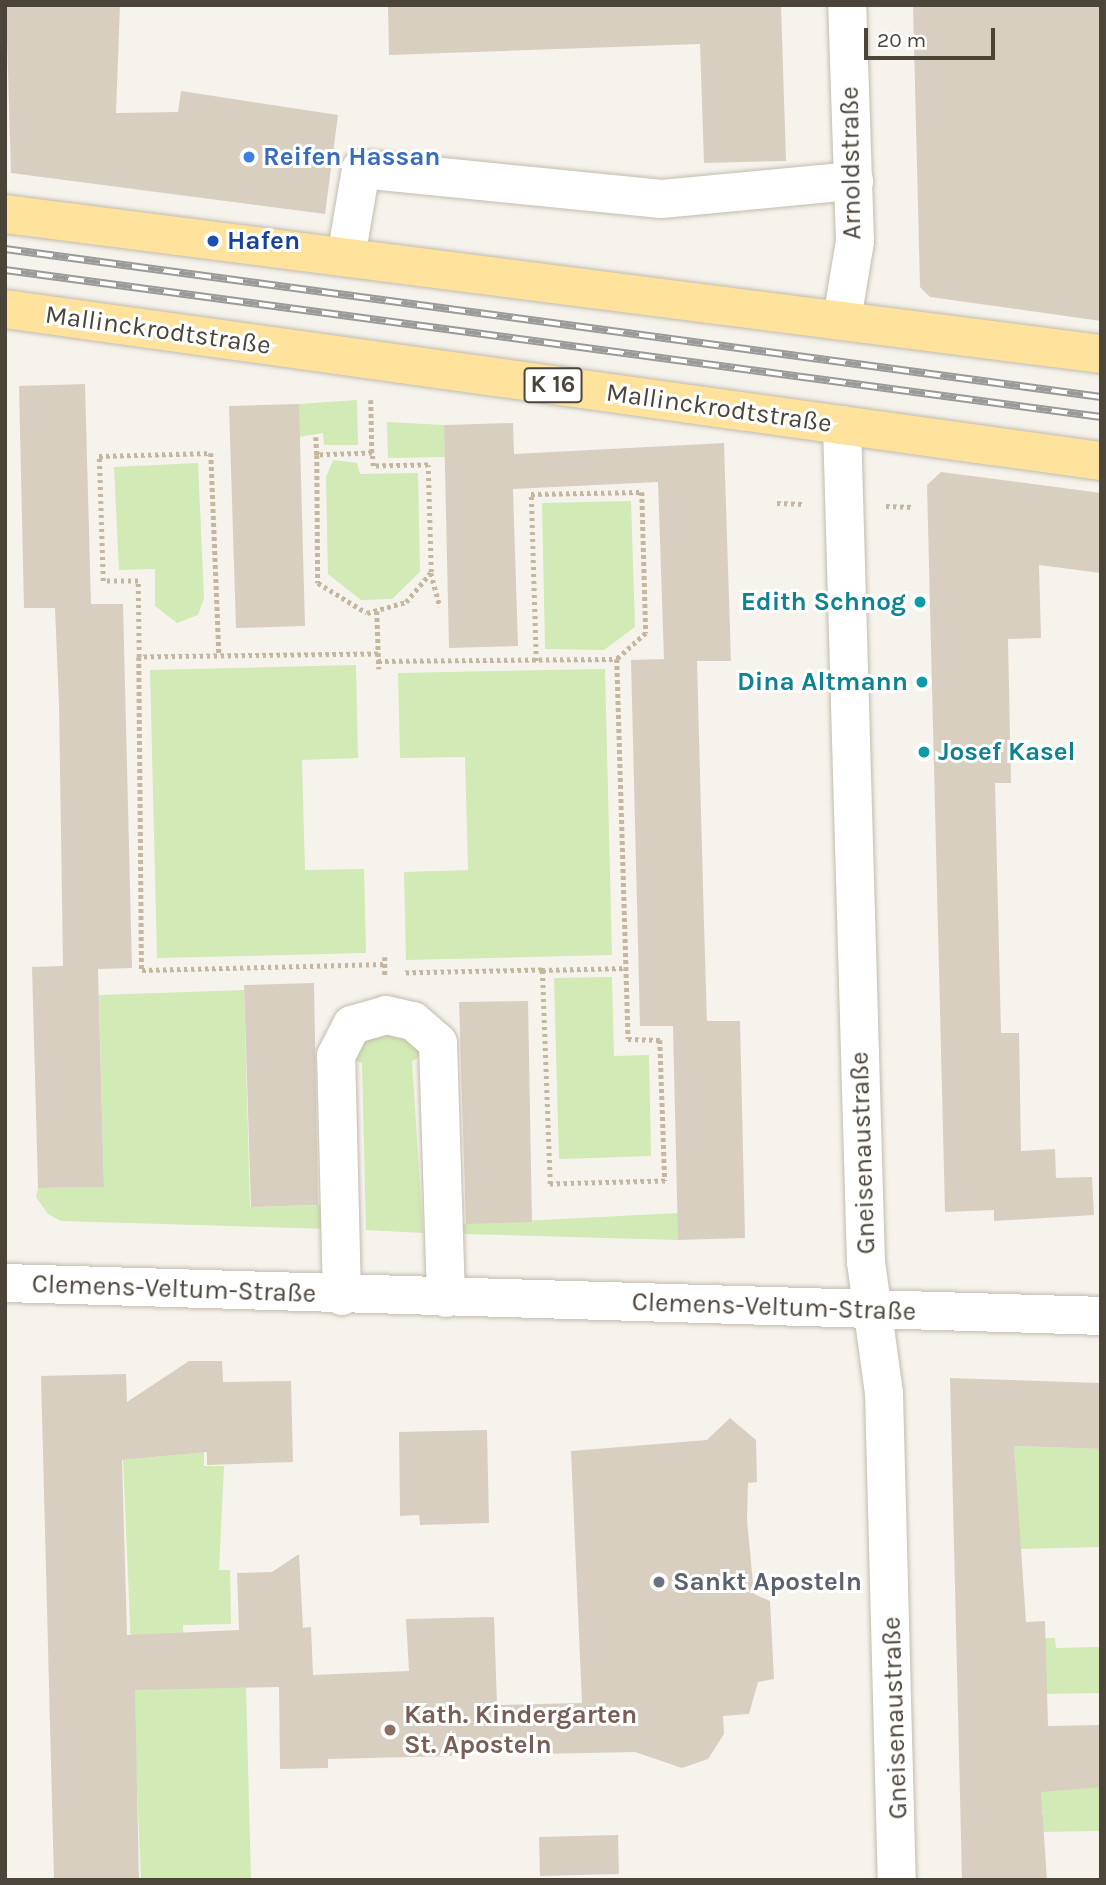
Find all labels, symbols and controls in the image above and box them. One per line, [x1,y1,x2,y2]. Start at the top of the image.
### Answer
scale bar [868,14,999,58]
text: 20 m [877,28,926,52]
street label: Arnoldstraße [834,86,868,240]
place label: Reifen Hassan [263,141,441,173]
marker: Reifen Hassan [241,149,257,165]
place label: Hafen [227,225,300,257]
marker: Hafen [205,233,221,249]
street label: Mallinckrodtstraße [43,299,273,361]
road number: K 16 [523,364,583,406]
street label: Mallinckrodtstraße [604,377,834,439]
place label: Edith Schnog [741,586,906,618]
marker: Edith Schnog [912,594,928,610]
place label: Dina Altmann [737,666,908,698]
marker: Dina Altmann [914,674,930,690]
place label: Josef Kasel [938,736,1076,768]
marker: Josef Kasel [916,744,932,760]
street label: Gneisenaustraße [844,1051,882,1255]
street label: Clemens-Veltum-Straße [31,1268,317,1310]
street label: Clemens-Veltum-Straße [631,1286,917,1328]
place label: Sankt Aposteln [673,1566,862,1598]
marker: Sankt Aposteln [651,1574,667,1590]
street label: Gneisenaustraße [876,1616,914,1820]
place label: Kath. Kindergarten St. Aposteln [404,1699,637,1760]
marker: Kath. Kindergarten St. Aposteln [382,1722,398,1738]

